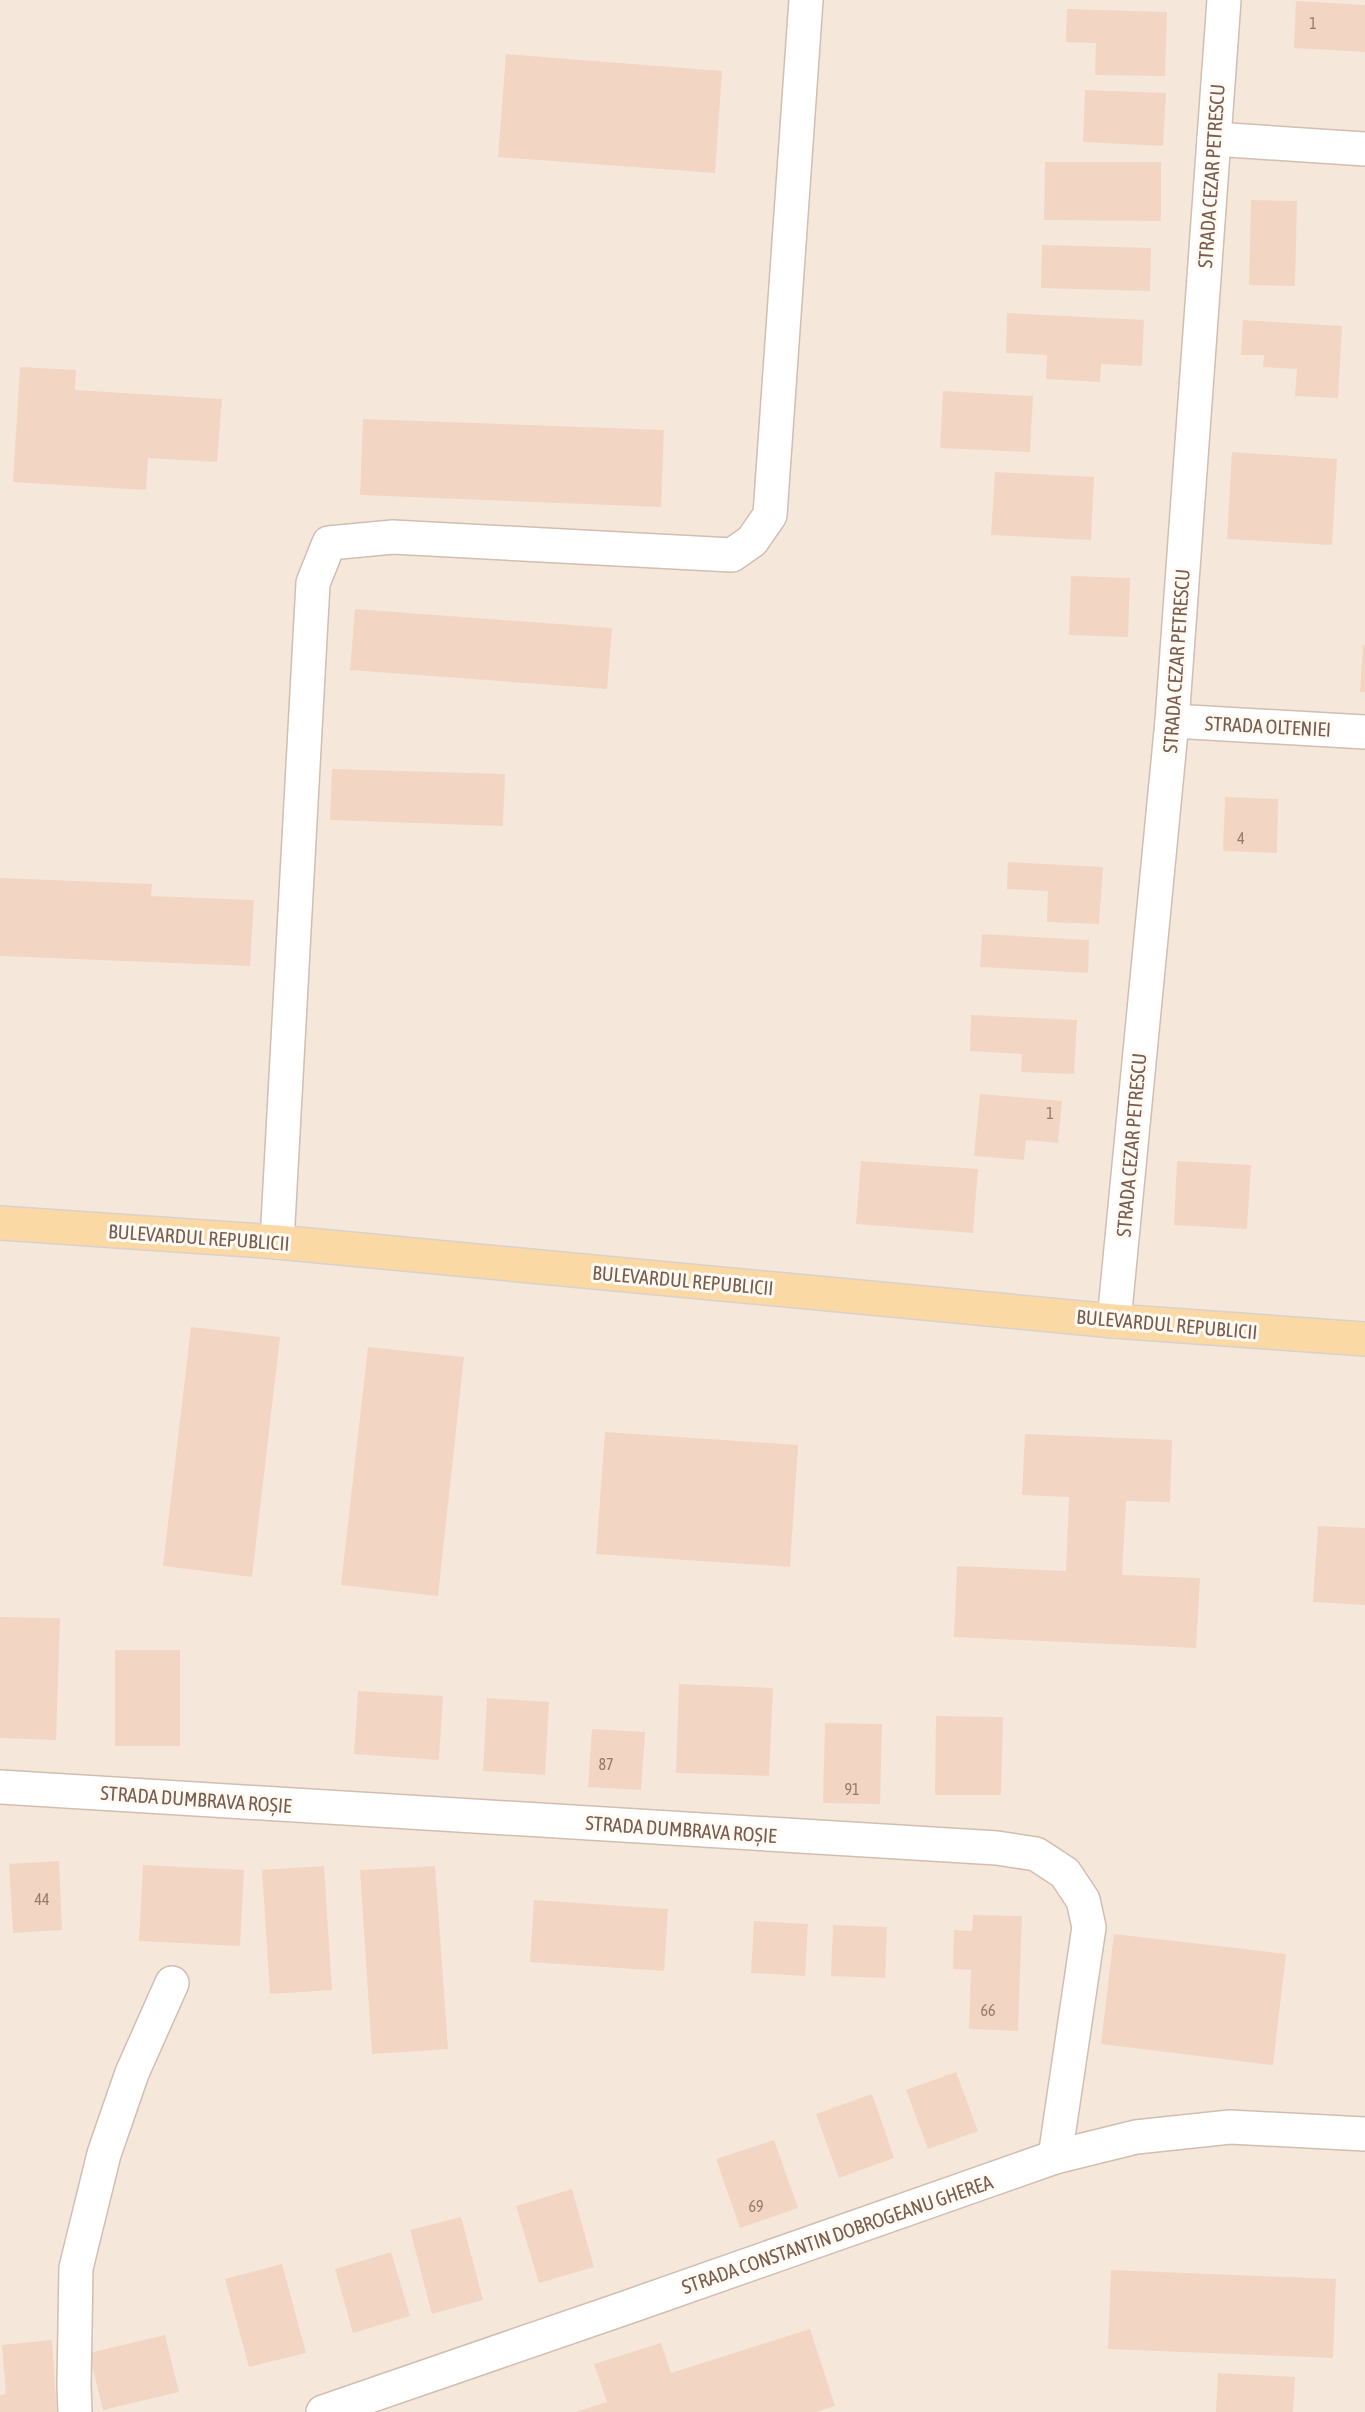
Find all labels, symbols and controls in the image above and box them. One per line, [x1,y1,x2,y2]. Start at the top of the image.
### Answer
house number: 1 [1309,14,1317,32]
street label: STRADA CEZAR PETRESCU [1193,83,1229,269]
street label: STRADA CEZAR PETRESCU [1158,568,1194,754]
street label: STRADA OLTENIEI [1204,711,1332,741]
house number: 4 [1237,829,1245,847]
street label: STRADA CEZAR PETRESCU [1111,1052,1151,1238]
house number: 1 [1046,1104,1054,1122]
street label: BULEVARDUL REPUBLICII [107,1219,291,1255]
street label: BULEVARDUL REPUBLICII [591,1261,775,1299]
street label: BULEVARDUL REPUBLICII [1075,1305,1259,1343]
house number: 87 [598,1755,614,1773]
house number: 91 [844,1780,860,1798]
street label: STRADA DUMBRAVA ROȘIE [100,1781,293,1817]
street label: STRADA DUMBRAVA ROȘIE [585,1811,778,1847]
house number: 44 [34,1890,50,1908]
house number: 66 [980,2001,996,2019]
street label: STRADA CONSTANTIN DOBROGEANU GHEREA [678,2170,996,2298]
house number: 69 [748,2197,764,2215]

